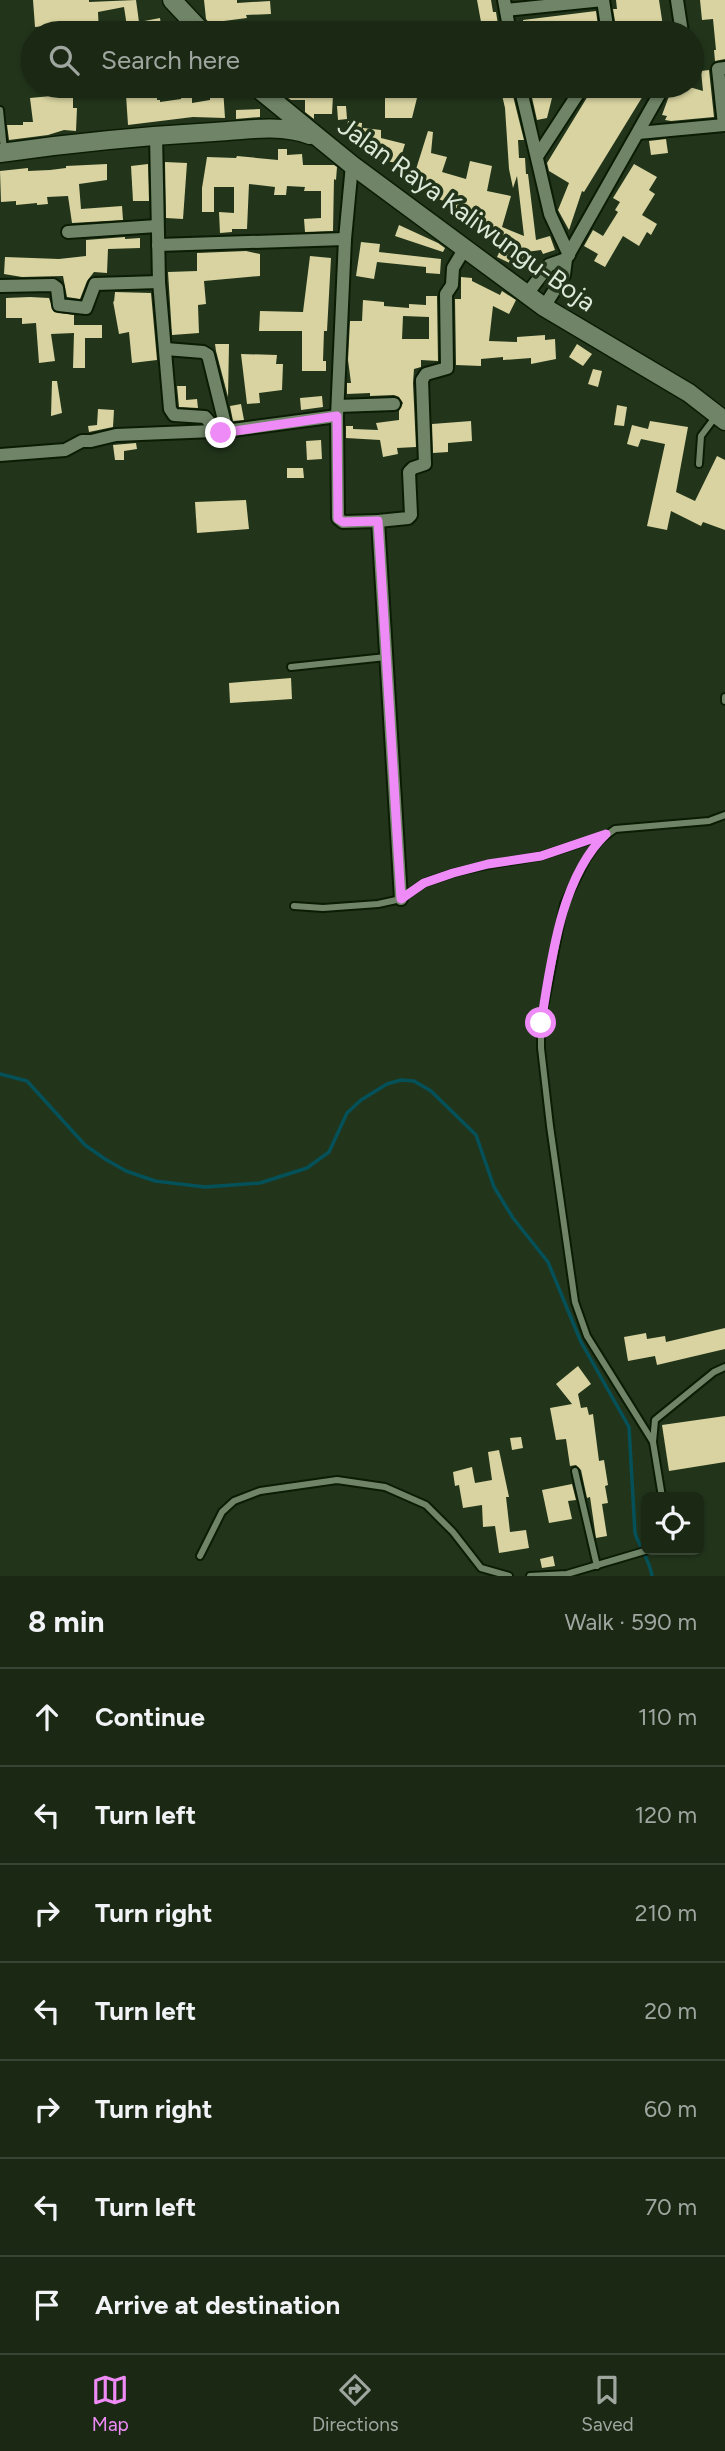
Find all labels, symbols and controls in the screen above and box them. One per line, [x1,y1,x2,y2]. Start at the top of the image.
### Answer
search box [21,21,704,98]
icon: search [45,41,83,79]
text: Search here [101,44,240,76]
street label: Jalan Raya Kaliwungu-Boja [332,110,602,318]
route end [205,417,236,448]
route start [525,1007,556,1038]
map controls [641,1492,704,1555]
button: locate [641,1492,704,1555]
text: 8 min [28,1603,105,1640]
text: Walk · 590 m [564,1608,697,1636]
icon: ahead [28,1698,66,1736]
text: Continue [95,1701,205,1733]
text: 110 m [638,1703,697,1731]
icon: left [28,1796,66,1834]
text: Turn left [95,1799,196,1831]
text: 120 m [635,1801,697,1829]
icon: right [28,1894,66,1932]
text: Turn right [95,1897,212,1929]
text: 210 m [635,1899,697,1927]
icon: left [28,1992,66,2030]
text: Turn left [95,1995,196,2027]
text: 20 m [644,1997,697,2025]
icon: right [28,2090,66,2128]
text: Turn right [95,2093,212,2125]
text: 60 m [644,2095,697,2123]
icon: left [28,2188,66,2226]
text: Turn left [95,2191,196,2223]
text: 70 m [645,2193,697,2221]
icon: arrive [28,2286,66,2324]
text: Arrive at destination [95,2289,340,2321]
tab: Map [91,2371,129,2436]
tab: Directions [312,2371,399,2436]
tab: Saved [581,2371,634,2436]

